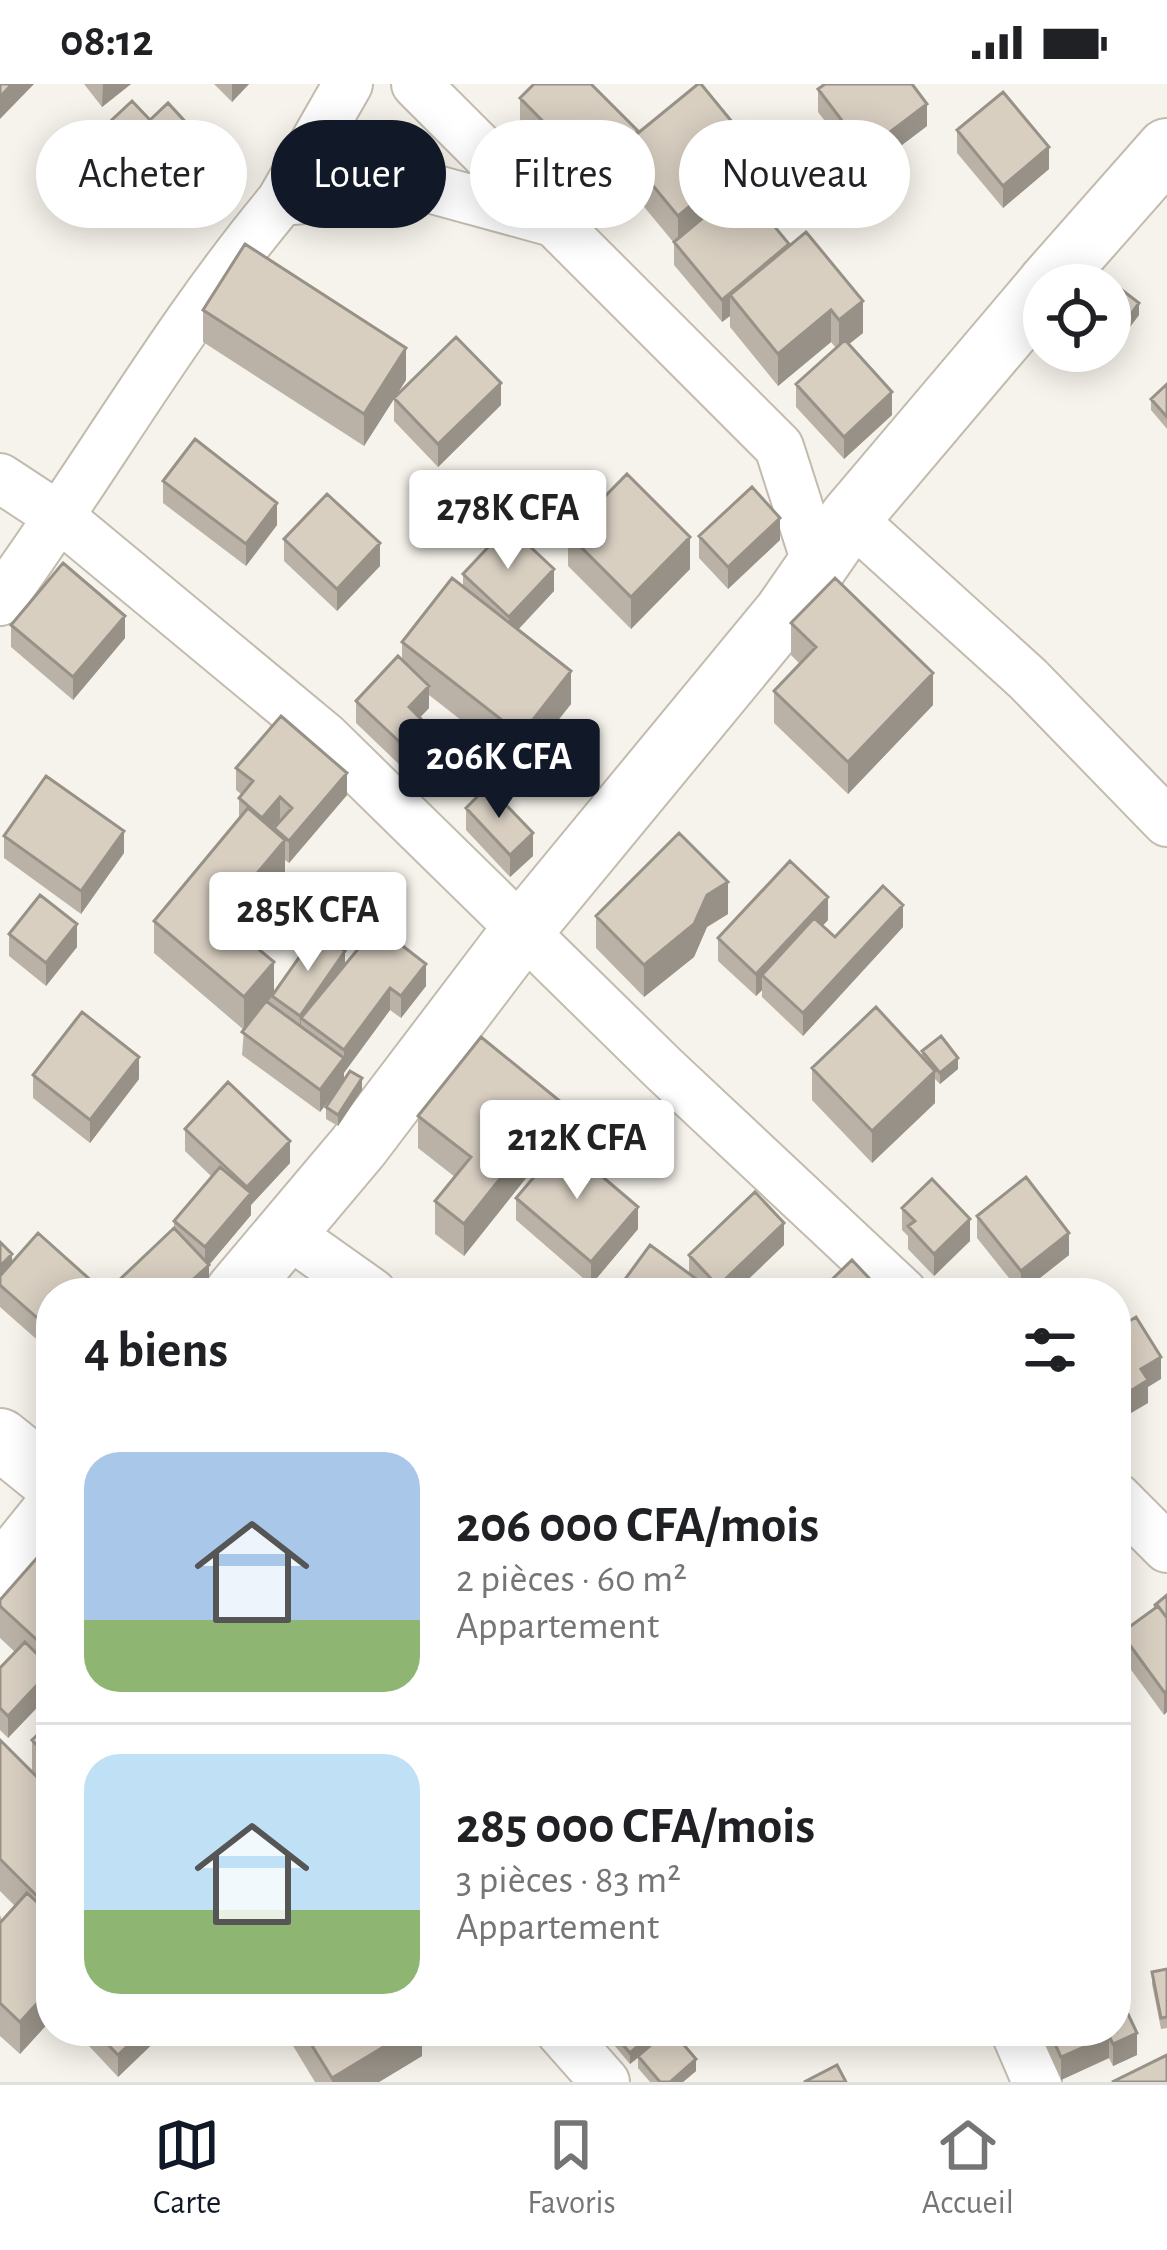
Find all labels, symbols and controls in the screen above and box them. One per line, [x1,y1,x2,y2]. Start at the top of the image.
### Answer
text: 08:12 [60,19,153,64]
chip: Acheter [36,120,247,228]
chip: Louer [271,120,446,228]
chip: Filtres [470,120,655,228]
chip: Nouveau [679,120,910,228]
map controls [1023,264,1131,372]
button: locate [1023,264,1131,372]
pin: 278K CFA [384,470,632,572]
text: 278K CFA [436,489,580,528]
pin: 206K CFA [375,719,623,821]
text: 206K CFA [426,738,572,777]
pin: 285K CFA [184,872,432,974]
text: 285K CFA [236,891,380,930]
pin: 212K CFA [453,1100,701,1202]
text: 212K CFA [507,1119,647,1158]
icon: filters [1017,1317,1083,1383]
text: 4 biens [84,1325,228,1376]
icon: home [180,1500,324,1644]
text: 206 000 CFA/mois [456,1500,819,1551]
text: 2 pièces · 60 m² [456,1560,687,1599]
text: Appartement [456,1607,659,1646]
text: 285 000 CFA/mois [456,1801,815,1852]
icon: home [180,1802,324,1946]
text: 3 pièces · 83 m² [456,1861,681,1900]
text: Appartement [456,1908,659,1947]
tab: Carte [153,2112,221,2224]
tab: Favoris [527,2112,616,2224]
tab: Accueil [922,2112,1014,2224]

